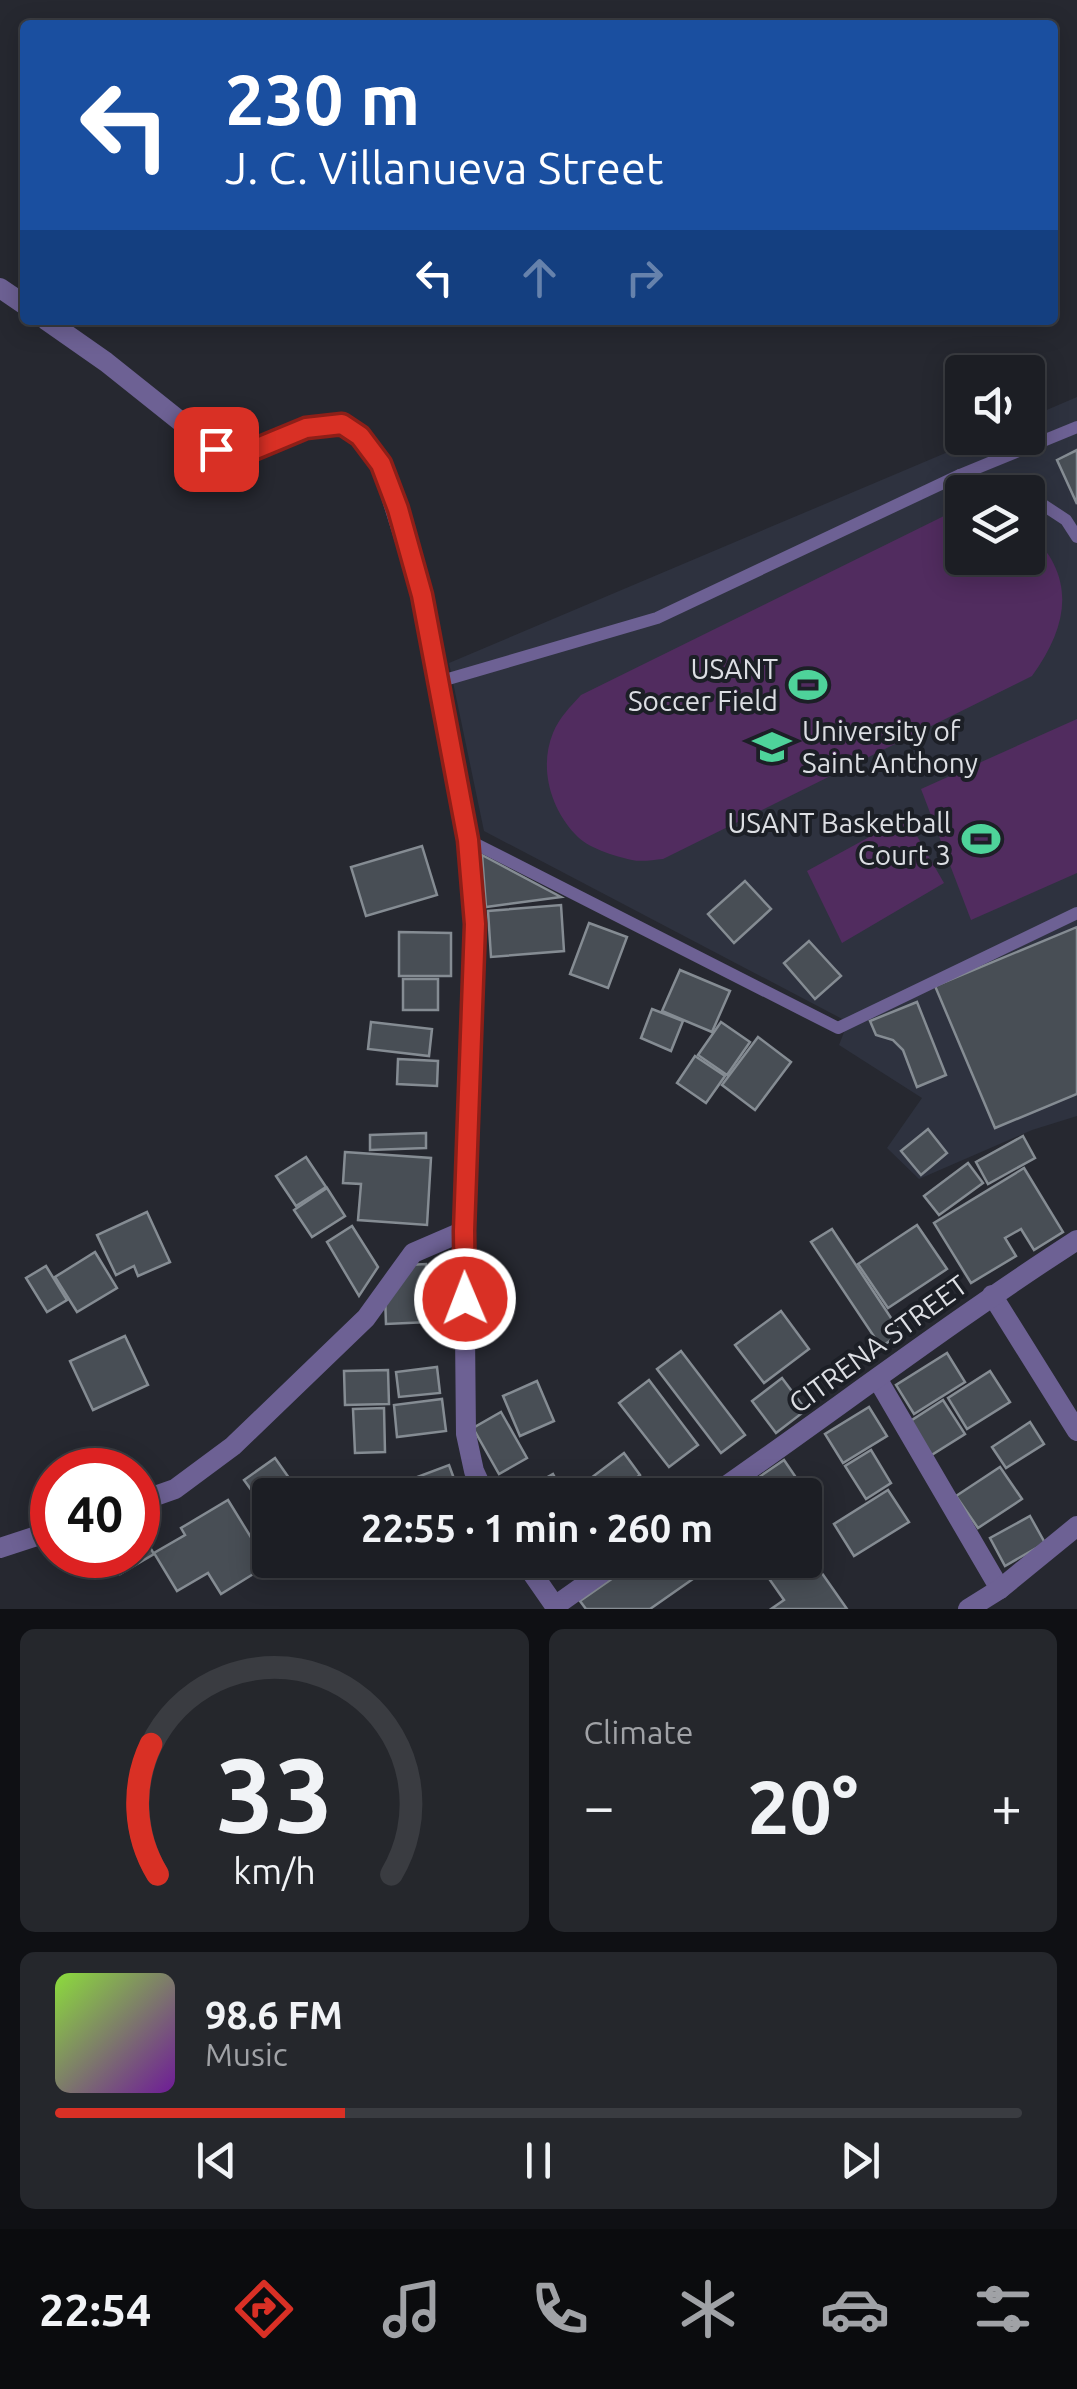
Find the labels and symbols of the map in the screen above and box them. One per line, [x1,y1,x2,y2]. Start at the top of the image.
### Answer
pin [174,407,259,492]
place label: USANT Soccer Field [628,653,778,716]
sports icon: USANT Soccer Field [787,664,829,706]
place label: University of Saint Anthony [802,715,978,778]
school or university icon: University of Saint Anthony [751,726,793,768]
place label: USANT Basketball Court 3 [727,807,951,870]
sports icon: USANT Basketball Court 3 [960,818,1002,860]
position arrow [413,1247,517,1351]
street label: CITRENA STREET [783,1268,973,1419]
speed limit sign: 40 [30,1448,160,1578]

